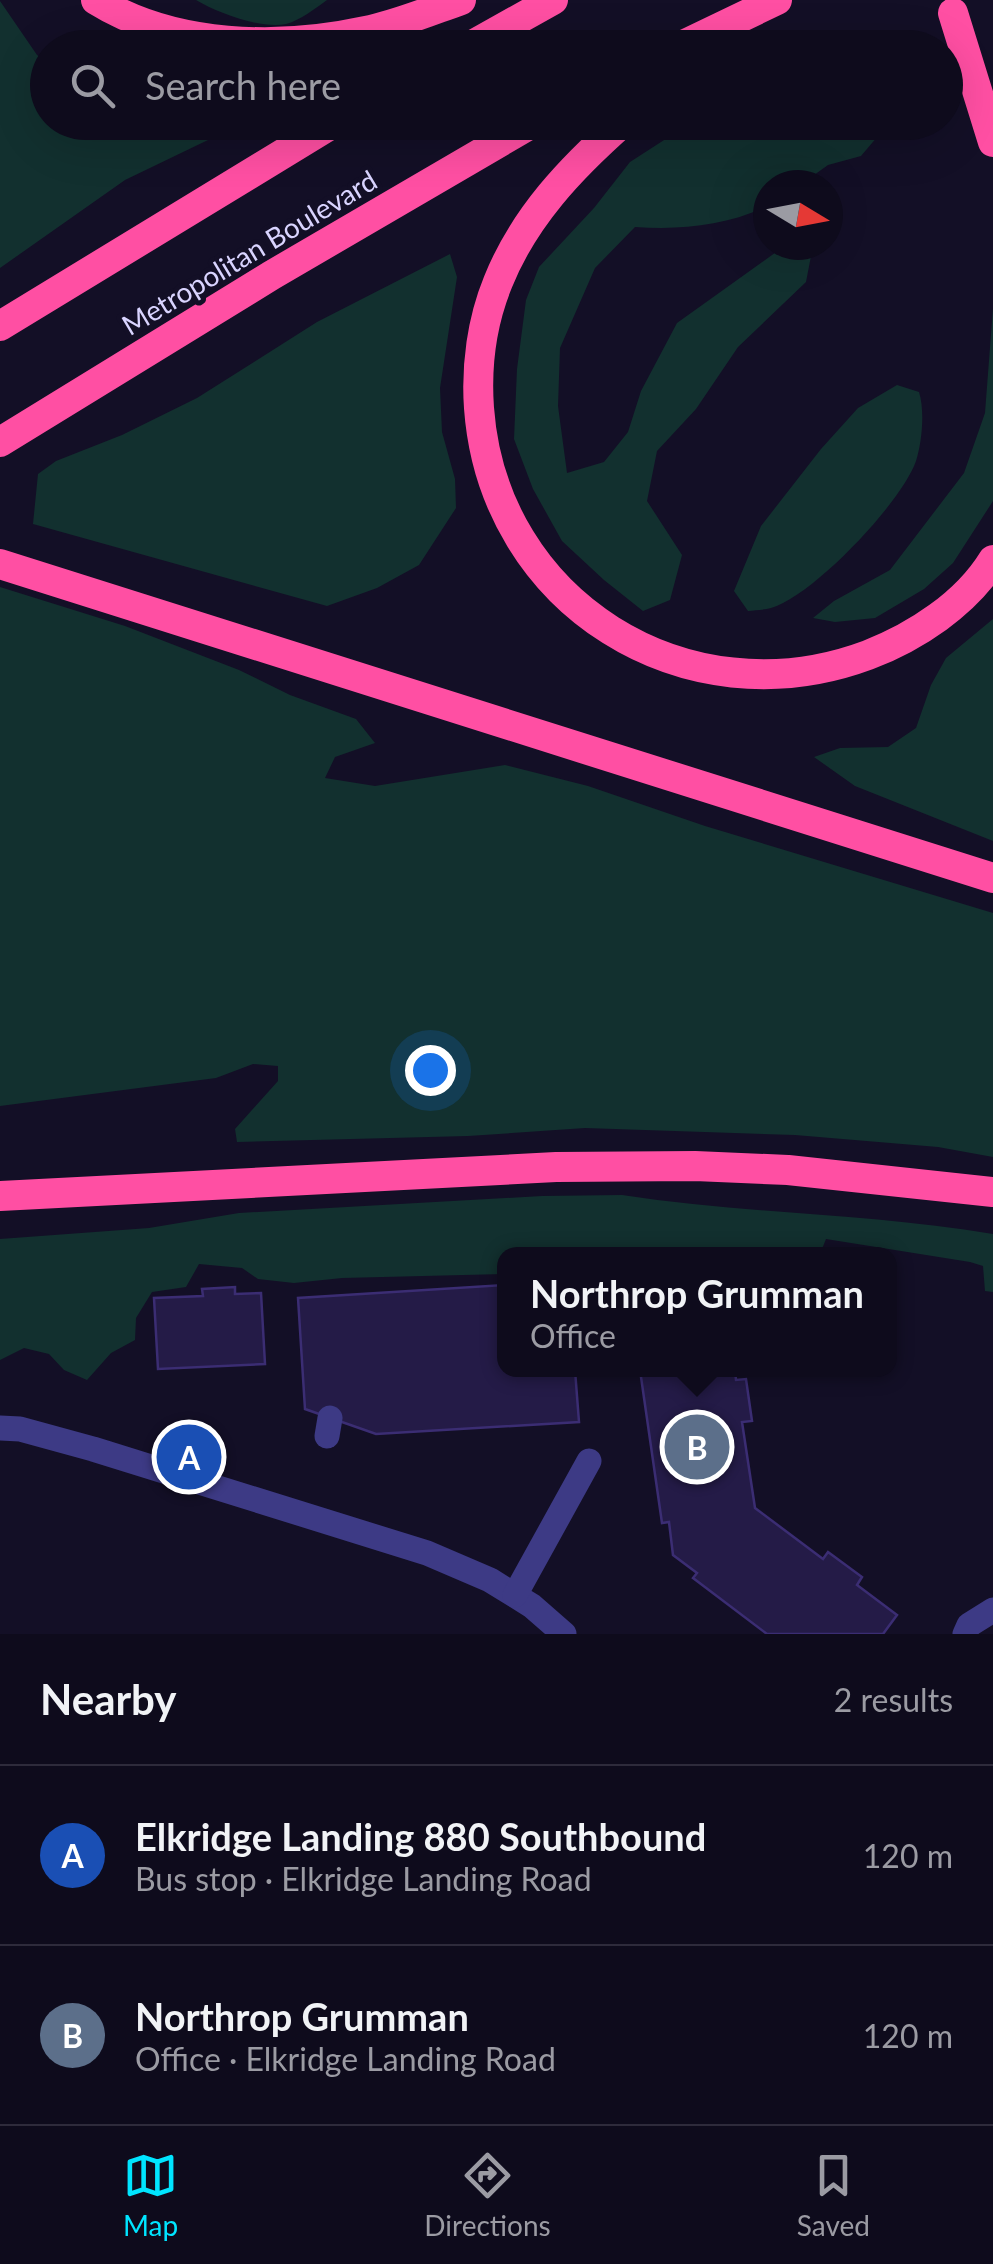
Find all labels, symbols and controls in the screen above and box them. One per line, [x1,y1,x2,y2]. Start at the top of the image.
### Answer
search box [30,30,963,140]
icon: search [65,58,120,113]
text: Search here [145,62,341,108]
street label: Metropolitan Boulevard [115,162,383,342]
north arrow [753,170,843,260]
your location [405,1045,456,1096]
popup [497,1247,897,1377]
text: Northrop Grumman [530,1270,864,1316]
text: Office [530,1316,616,1355]
pin: B [664,1410,730,1484]
pin: A [156,1420,222,1494]
text: Nearby [40,1674,177,1724]
text: 2 results [834,1680,953,1719]
text: Elkridge Landing 880 Southbound [135,1813,706,1859]
text: A [61,1836,84,1875]
text: 120 m [863,1836,953,1875]
text: Bus stop · Elkridge Landing Road [135,1859,592,1898]
text: Northrop Grumman [135,1993,469,2039]
text: B [62,2016,83,2055]
text: 120 m [863,2016,953,2055]
text: Office · Elkridge Landing Road [135,2039,556,2078]
tab: Map [123,2148,178,2242]
tab: Directions [424,2148,551,2242]
tab: Saved [797,2148,870,2242]

